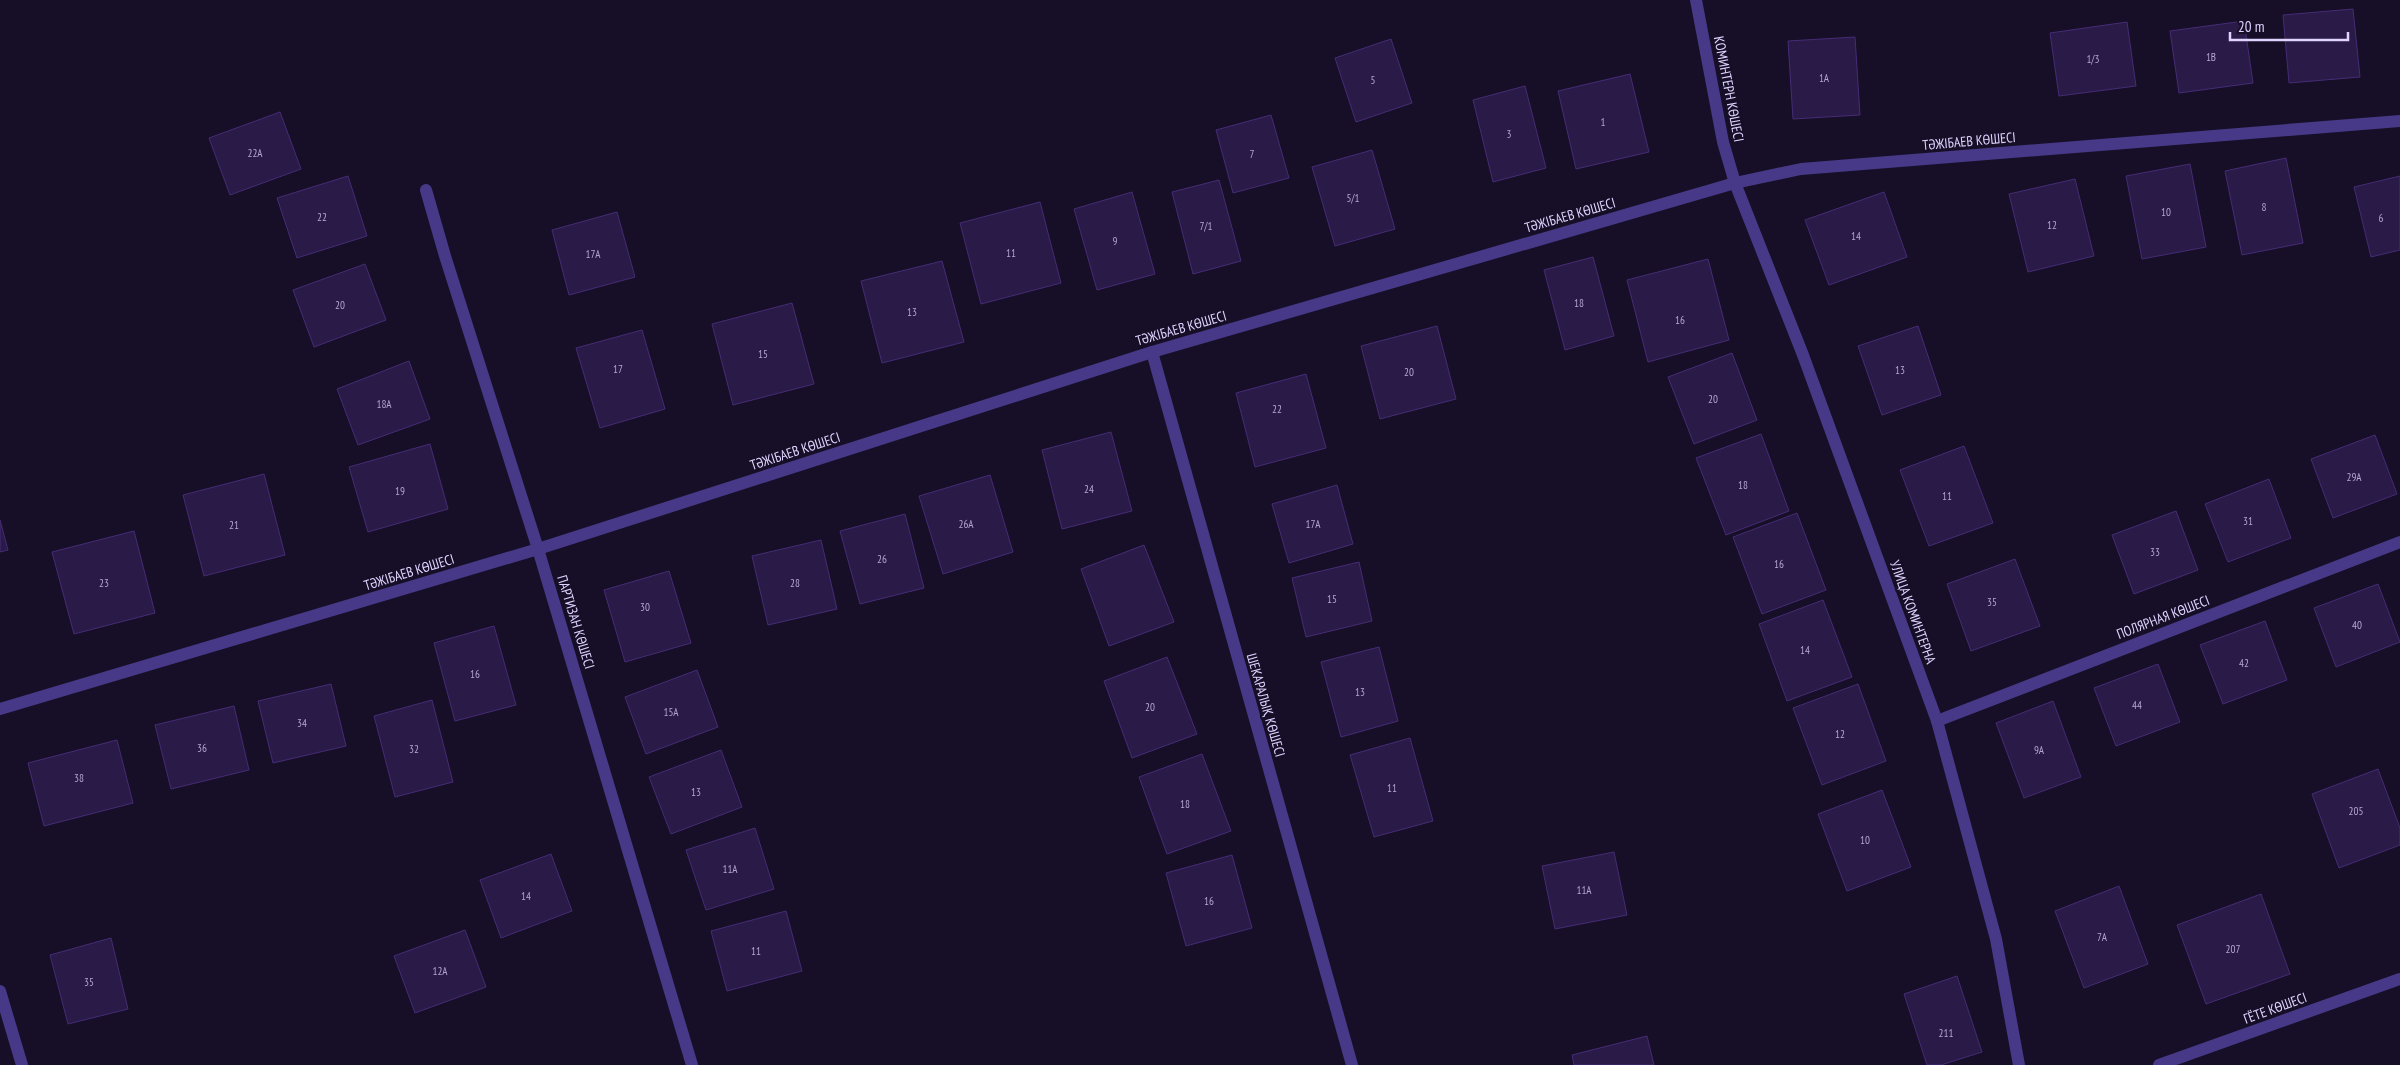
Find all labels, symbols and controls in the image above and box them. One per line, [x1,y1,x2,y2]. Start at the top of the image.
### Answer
scale bar [2230,10,2348,42]
text: 20 m [2238,17,2264,36]
street label: КОМИНТЕРН КӨШЕСІ [1710,35,1748,143]
house number: 1В [2206,50,2216,64]
house number: 1/3 [2086,52,2100,66]
house number: 1А [1819,71,1830,85]
house number: 5 [1371,73,1376,87]
house number: 1 [1601,115,1606,129]
house number: 3 [1507,127,1512,141]
street label: ТӘЖІБАЕВ КӨШЕСІ [1922,128,2016,154]
house number: 22А [247,146,263,160]
house number: 7 [1250,147,1255,161]
house number: 5/1 [1346,191,1360,205]
street label: ТӘЖІБАЕВ КӨШЕСІ [1523,193,1617,237]
house number: 8 [2262,200,2267,214]
house number: 10 [2161,205,2171,219]
house number: 22 [317,210,327,224]
house number: 6 [2379,211,2384,225]
house number: 12 [2047,218,2057,232]
house number: 7/1 [1199,219,1213,233]
house number: 14 [1851,229,1861,243]
house number: 9 [1113,234,1118,248]
house number: 11 [1006,246,1016,260]
house number: 17А [585,247,601,261]
house number: 18 [1574,296,1584,310]
house number: 20 [335,298,345,312]
house number: 13 [907,305,917,319]
street label: ТӘЖІБАЕВ КӨШЕСІ [1134,306,1228,350]
house number: 16 [1675,313,1685,327]
house number: 15 [758,347,768,361]
house number: 17 [613,362,623,376]
house number: 13 [1895,363,1905,377]
house number: 20 [1404,365,1414,379]
house number: 20 [1708,392,1718,406]
house number: 18А [376,397,392,411]
house number: 22 [1272,402,1282,416]
street label: ТӘЖІБАЕВ КӨШЕСІ [748,428,842,474]
house number: 29А [2346,470,2362,484]
house number: 18 [1738,478,1748,492]
house number: 24 [1084,482,1094,496]
house number: 19 [395,484,405,498]
house number: 11 [1942,489,1952,503]
house number: 31 [2243,514,2253,528]
house number: 26А [958,517,974,531]
house number: 17А [1305,517,1321,531]
house number: 21 [229,518,239,532]
house number: 33 [2150,545,2160,559]
street label: ТӘЖІБАЕВ КӨШЕСІ [362,550,456,594]
house number: 26 [877,552,887,566]
house number: 16 [1774,557,1784,571]
street label: УЛИЦА КОМИНТЕРНА [1886,558,1940,667]
street label: ПАРТИЗАН КӨШЕСІ [553,573,599,671]
house number: 23 [99,576,109,590]
house number: 28 [790,576,800,590]
street label: ПОЛЯРНАЯ КӨШЕСІ [2114,591,2212,643]
house number: 15 [1327,592,1337,606]
house number: 35 [1987,595,1997,609]
house number: 30 [640,600,650,614]
house number: 40 [2352,618,2362,632]
house number: 14 [1800,643,1810,657]
street label: ШЕКАРАЛЫҚ КӨШЕСІ [1243,651,1289,759]
house number: 42 [2239,656,2249,670]
house number: 16 [470,667,480,681]
house number: 13 [1355,685,1365,699]
house number: 44 [2132,698,2142,712]
house number: 20 [1145,700,1155,714]
house number: 15А [663,705,679,719]
house number: 34 [297,716,307,730]
house number: 12 [1835,727,1845,741]
house number: 36 [197,741,207,755]
house number: 32 [409,742,419,756]
house number: 9А [2034,743,2045,757]
house number: 38 [74,771,84,785]
house number: 11 [1387,781,1397,795]
house number: 13 [691,785,701,799]
house number: 18 [1180,797,1190,811]
house number: 205 [2349,804,2363,818]
house number: 10 [1860,833,1870,847]
house number: 11А [722,862,738,876]
house number: 11А [1576,883,1592,897]
house number: 14 [521,889,531,903]
house number: 16 [1204,894,1214,908]
house number: 7А [2097,930,2108,944]
house number: 207 [2226,942,2240,956]
house number: 11 [751,944,761,958]
house number: 12А [432,964,448,978]
house number: 35 [84,975,94,989]
street label: ГЁТЕ КӨШЕСІ [2241,988,2309,1028]
house number: 211 [1939,1026,1953,1040]

